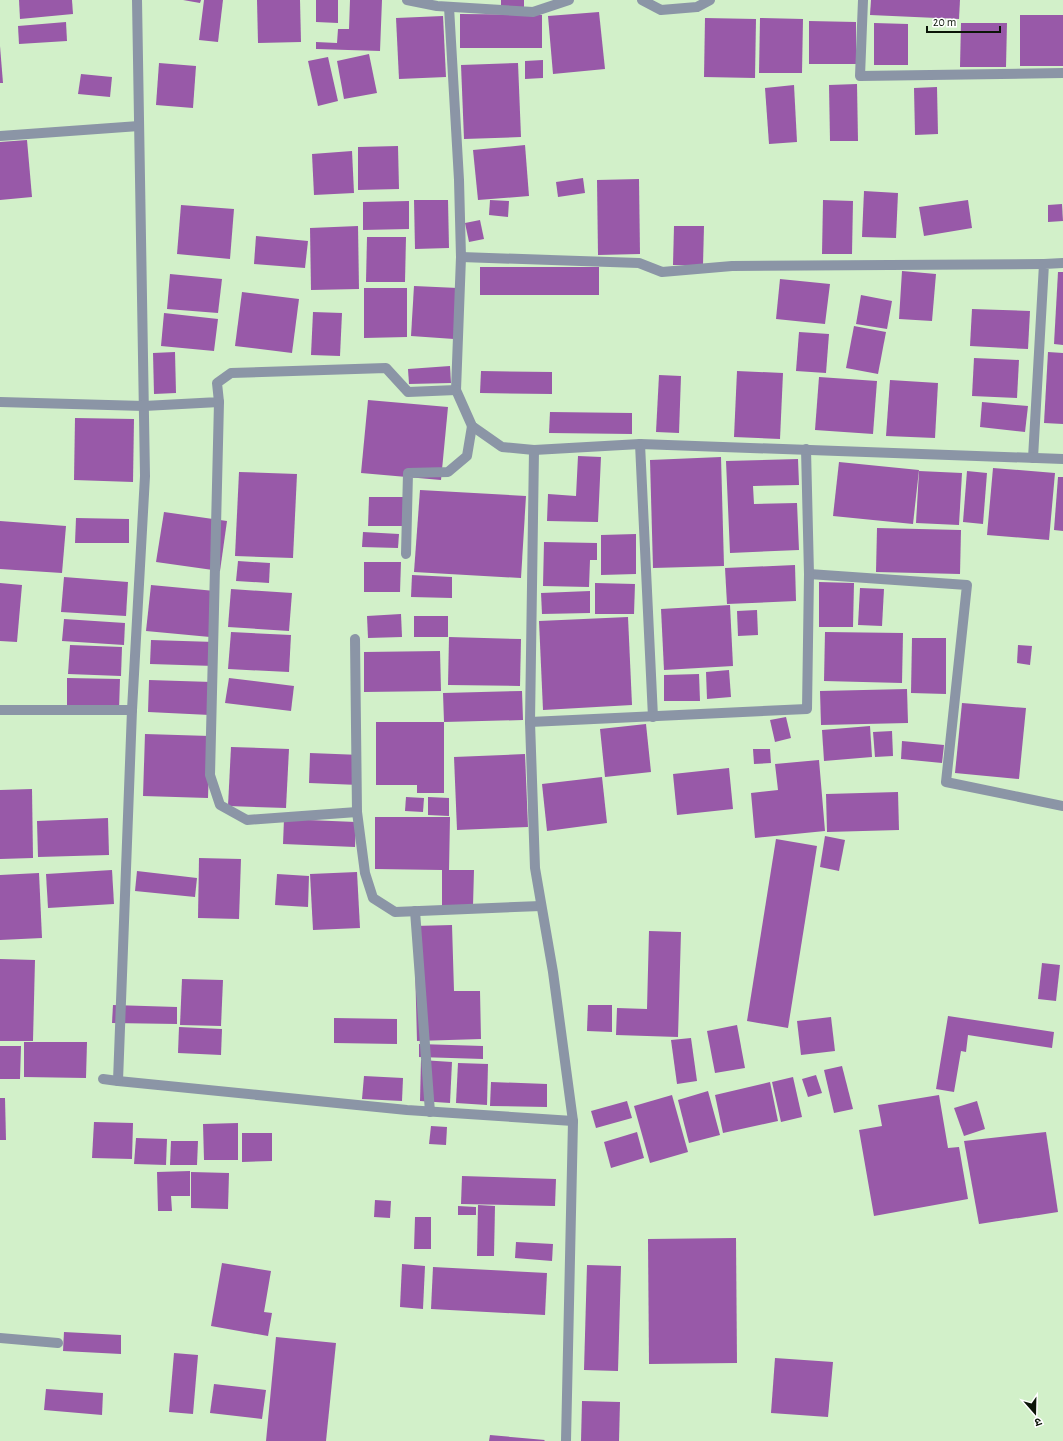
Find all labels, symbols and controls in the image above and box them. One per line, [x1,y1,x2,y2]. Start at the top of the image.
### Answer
scale bar [927,8,1000,34]
text: 20 m [933,16,956,28]
north arrow [1015,1393,1055,1433]
text: उ [1033,1416,1043,1428]

